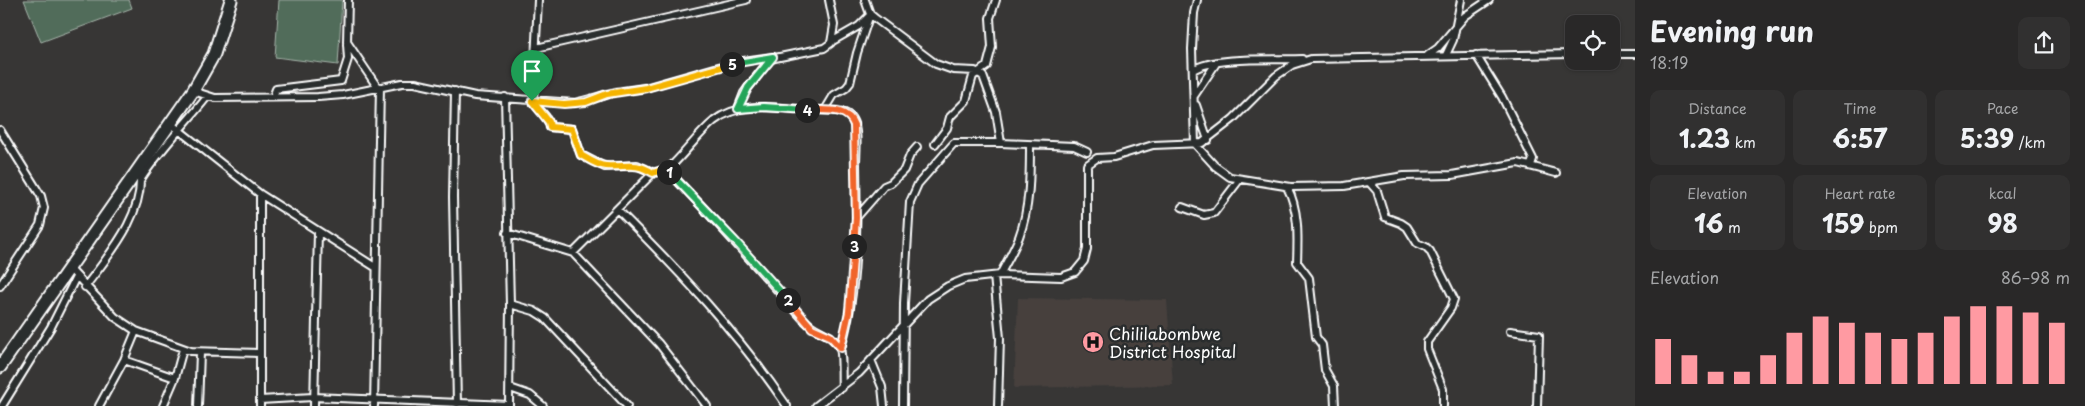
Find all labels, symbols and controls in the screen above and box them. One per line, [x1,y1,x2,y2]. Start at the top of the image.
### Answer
text: Evening run [1650,9,1814,52]
map controls [1565,15,1620,70]
button: locate [1565,15,1620,70]
button: share [2018,17,2070,69]
pin [511,50,553,101]
text: 18:19 [1650,50,1688,74]
pin: 5 [720,52,744,76]
text: 5 [728,54,737,75]
icon: arrive [518,57,546,85]
pin: 4 [794,98,820,122]
text: Distance [1688,98,1747,119]
text: Time [1843,98,1877,119]
text: Pace [1987,98,2018,119]
text: 4 [803,100,812,121]
text: 1.23 [1679,119,1730,157]
text: 6:57 [1833,119,1887,157]
text: 5:39 [1960,119,2014,157]
text: km [1730,132,1756,153]
text: /km [2014,132,2045,153]
pin: 1 [656,160,682,184]
text: 1 [666,162,673,183]
text: Elevation [1687,183,1748,204]
text: Heart rate [1825,183,1895,204]
text: kcal [1989,183,2017,204]
text: 16 [1694,204,1723,242]
text: 159 [1822,204,1865,242]
text: 98 [1987,204,2018,242]
text: m [1723,217,1741,238]
text: bpm [1865,217,1898,238]
pin: 3 [842,234,866,258]
text: 3 [850,236,859,257]
text: Elevation [1650,265,1719,289]
text: 86–98 m [2001,265,2070,289]
pin: 2 [776,288,800,312]
text: 2 [784,290,793,311]
place label: Chililabombwe District Hospital [1109,321,1236,363]
hospital icon: Chililabombwe District Hospital [1081,330,1105,354]

